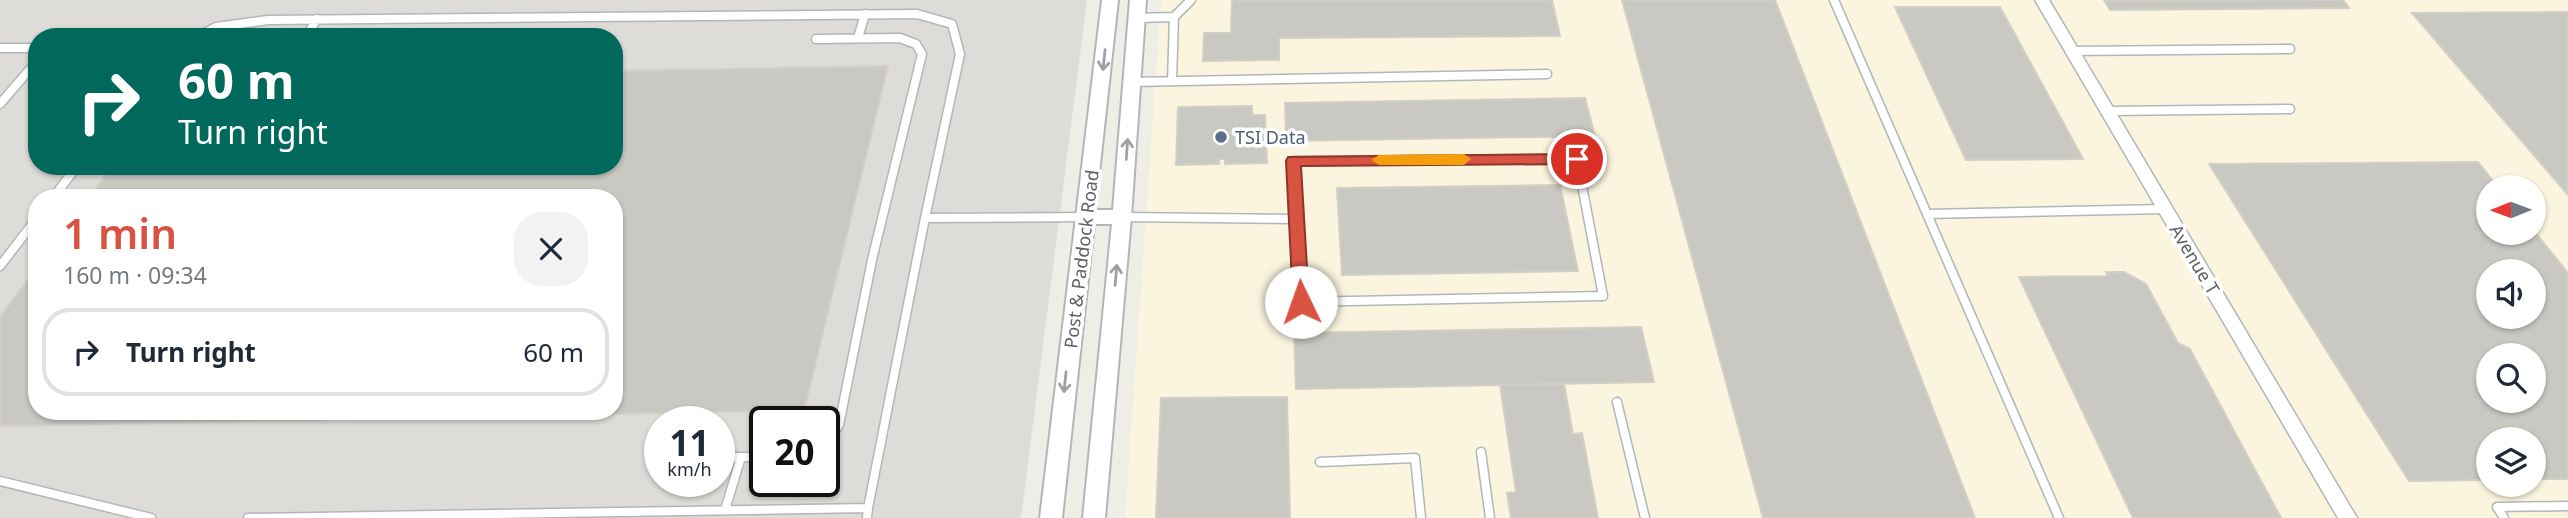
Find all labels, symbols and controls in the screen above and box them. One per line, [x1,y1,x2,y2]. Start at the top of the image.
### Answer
text: 60 m [178,47,295,113]
one-way arrow [1097,48,1110,71]
icon: right [63,56,154,147]
text: Turn right [178,110,328,153]
place label: TSI Data [1235,125,1306,149]
marker: TSI Data [1213,129,1229,145]
pin [1547,129,1607,189]
one-way arrow [1121,138,1134,161]
icon: arrive [1558,140,1596,178]
street label: Post & Paddock Road [1058,168,1104,350]
north arrow [2476,175,2546,245]
map controls [2476,175,2546,497]
text: 1 min [63,204,177,261]
button: close [514,212,588,286]
street label: Avenue T [2165,219,2225,299]
text: 160 m · 09:34 [63,259,207,291]
button: sound [2476,259,2546,329]
one-way arrow [1110,264,1123,287]
position arrow [1264,265,1338,339]
icon: right [67,333,105,371]
text: Turn right [126,334,256,370]
text: 60 m [523,334,584,370]
button: search [2476,343,2546,413]
one-way arrow [1059,370,1072,393]
speed limit sign: 20 [749,406,840,497]
text: 11 [669,419,710,466]
button: layers [2476,427,2546,497]
text: km/h [667,457,712,481]

